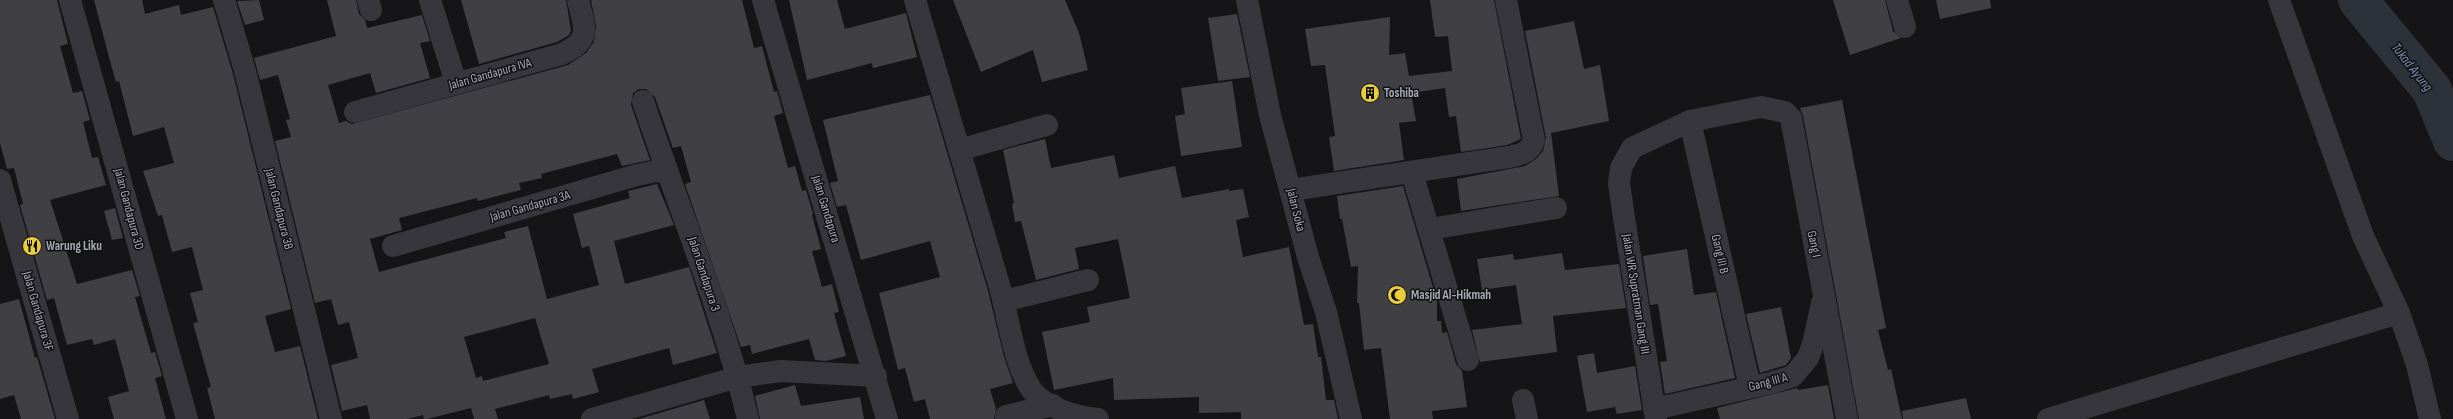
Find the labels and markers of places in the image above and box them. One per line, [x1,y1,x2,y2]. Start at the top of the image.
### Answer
building icon: Toshiba [1359,82,1381,104]
place label: Toshiba [1384,85,1419,101]
restaurant icon: Warung Liku [21,235,43,257]
place label: Warung Liku [46,238,102,254]
mosque icon: Masjid Al-Hikmah [1386,284,1408,306]
place label: Masjid Al-Hikmah [1411,287,1491,303]

